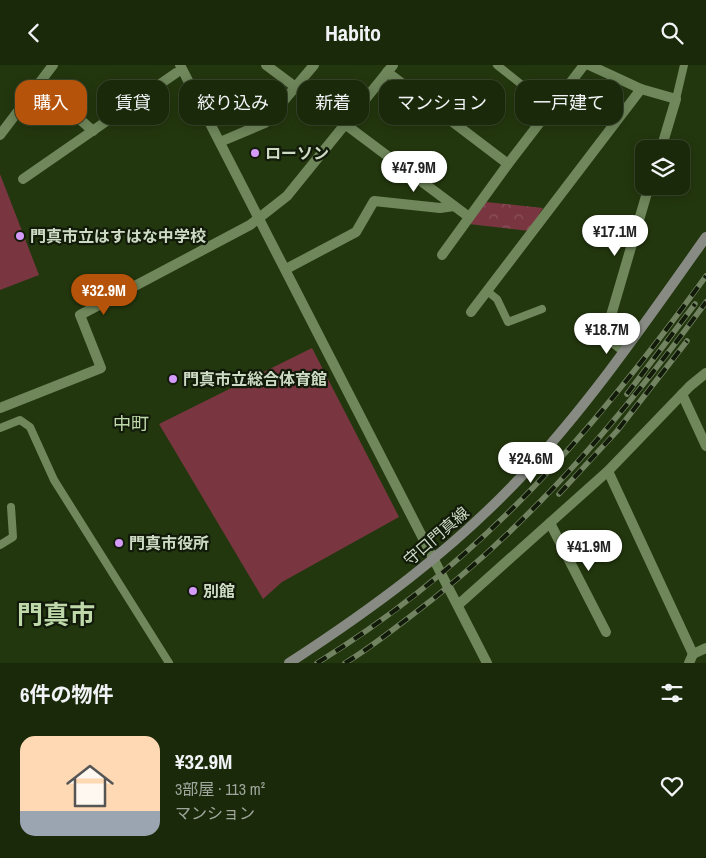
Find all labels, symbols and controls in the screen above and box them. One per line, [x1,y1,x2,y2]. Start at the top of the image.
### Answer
text: Habito [325,18,381,48]
icon: back [20,19,48,47]
icon: search [658,19,686,47]
chip: 購入 [15,80,87,125]
chip: 賃貸 [97,80,169,125]
chip: 絞り込み [179,80,287,125]
chip: 新着 [297,80,369,125]
chip: マンション [379,80,505,125]
chip: 一戸建て [515,80,623,125]
map controls [635,140,690,195]
button: layers [635,140,690,195]
place label: ローソン [265,142,329,164]
marker: ローソン [249,147,261,159]
pin: ¥47.9M [373,151,455,193]
text: ¥47.9M [392,156,436,178]
pin: ¥17.1M [574,215,656,257]
text: ¥17.1M [593,220,637,242]
place label: 門真市立はすはな中学校 [30,225,206,247]
marker: 門真市立はすはな中学校 [14,230,26,242]
pin: ¥32.9M [63,273,145,316]
text: ¥32.9M [82,279,126,301]
pin: ¥18.7M [566,313,648,355]
text: ¥18.7M [585,318,629,340]
place label: 門真市立総合体育館 [183,368,327,390]
marker: 門真市立総合体育館 [167,373,179,385]
district label: 中町 [113,411,149,436]
pin: ¥24.6M [490,441,572,484]
text: ¥24.6M [509,447,553,469]
street label: 守口門真線 [399,501,473,571]
pin: ¥41.9M [548,529,630,572]
place label: 門真市役所 [129,532,209,554]
text: ¥41.9M [567,535,611,557]
marker: 門真市役所 [113,537,125,549]
place label: 別館 [203,580,235,602]
marker: 別館 [187,585,199,597]
district label: 門真市 [17,597,95,632]
icon: filters [658,679,686,707]
text: 6件の物件 [20,680,114,709]
text: ¥32.9M [175,747,232,776]
icon: home [60,756,120,816]
icon: heart [658,772,686,800]
text: 3部屋 · 113 m² [175,778,265,800]
text: マンション [175,802,255,824]

